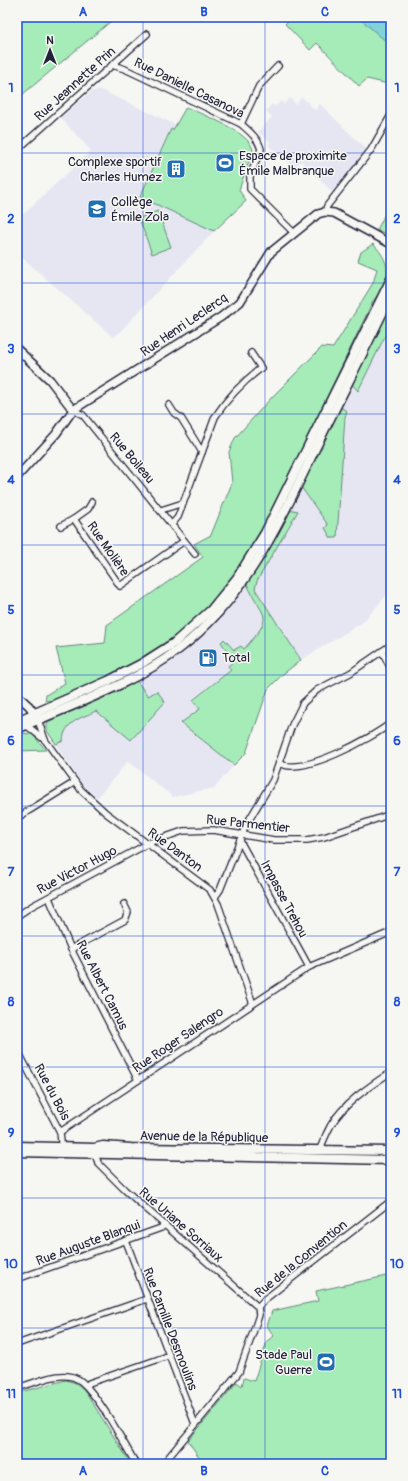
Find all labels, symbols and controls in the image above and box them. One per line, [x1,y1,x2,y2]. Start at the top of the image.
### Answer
text: A [79,4,88,20]
text: B [200,4,208,20]
text: C [321,4,329,20]
north arrow [30,30,70,70]
text: N [46,34,54,47]
street label: Rue Jeannette Prin [31,43,119,125]
street label: Rue Danielle Casanova [131,54,247,122]
text: 1 [8,80,14,96]
text: 1 [394,80,400,96]
place label: Espace de proximite Émile Malbranque [239,148,347,179]
sports icon: Espace de proximite Émile Malbranque [214,152,236,174]
place label: Complexe sportif Charles Humez [68,154,163,185]
building icon: Complexe sportif Charles Humez [165,158,187,180]
place label: Collège Émile Zola [111,194,169,225]
school or university icon: Collège Émile Zola [86,198,108,220]
text: 2 [7,211,15,227]
text: 2 [393,211,401,227]
street label: Rue Henri Leclercq [137,290,231,360]
text: 3 [7,341,15,357]
text: 3 [393,341,401,357]
street label: Rue Boileau [106,429,158,487]
text: 4 [7,472,15,488]
text: 4 [393,472,401,488]
street label: Rue Molière [83,519,133,580]
text: 5 [7,602,15,618]
text: 5 [393,602,401,618]
fuel station icon: Total [197,647,219,669]
place label: Total [222,650,250,666]
text: 6 [7,733,15,749]
text: 6 [393,733,401,749]
street label: Rue Parmentier [205,812,291,836]
street label: Rue Danton [144,825,206,875]
street label: Rue Victor Hugo [34,842,120,898]
street label: Impasse Trehou [257,858,311,940]
text: 7 [8,864,15,880]
text: 7 [394,864,401,880]
street label: Rue Albert Camus [73,938,132,1033]
text: 8 [8,994,15,1010]
text: 8 [394,994,401,1010]
street label: Rue Roger Salengro [129,1004,227,1076]
street label: Rue du Bois [31,1061,74,1123]
text: 9 [8,1125,15,1141]
text: 9 [394,1125,401,1141]
street label: Avenue de la République [140,1128,269,1146]
street label: Rue Uriane Sorriaux [136,1184,226,1266]
street label: Rue Auguste Blanqui [34,1217,142,1269]
street label: Rue de la Convention [252,1217,350,1301]
text: 10 [4,1256,18,1272]
text: 10 [390,1256,404,1272]
street label: Rue Camille Desmoulins [139,1265,201,1393]
place label: Stade Paul Guerre [255,1347,313,1378]
sports icon: Stade Paul Guerre [315,1351,337,1373]
text: 11 [6,1386,16,1402]
text: 11 [392,1386,402,1402]
text: A [79,1463,88,1479]
text: B [200,1463,208,1479]
text: C [321,1463,329,1479]

